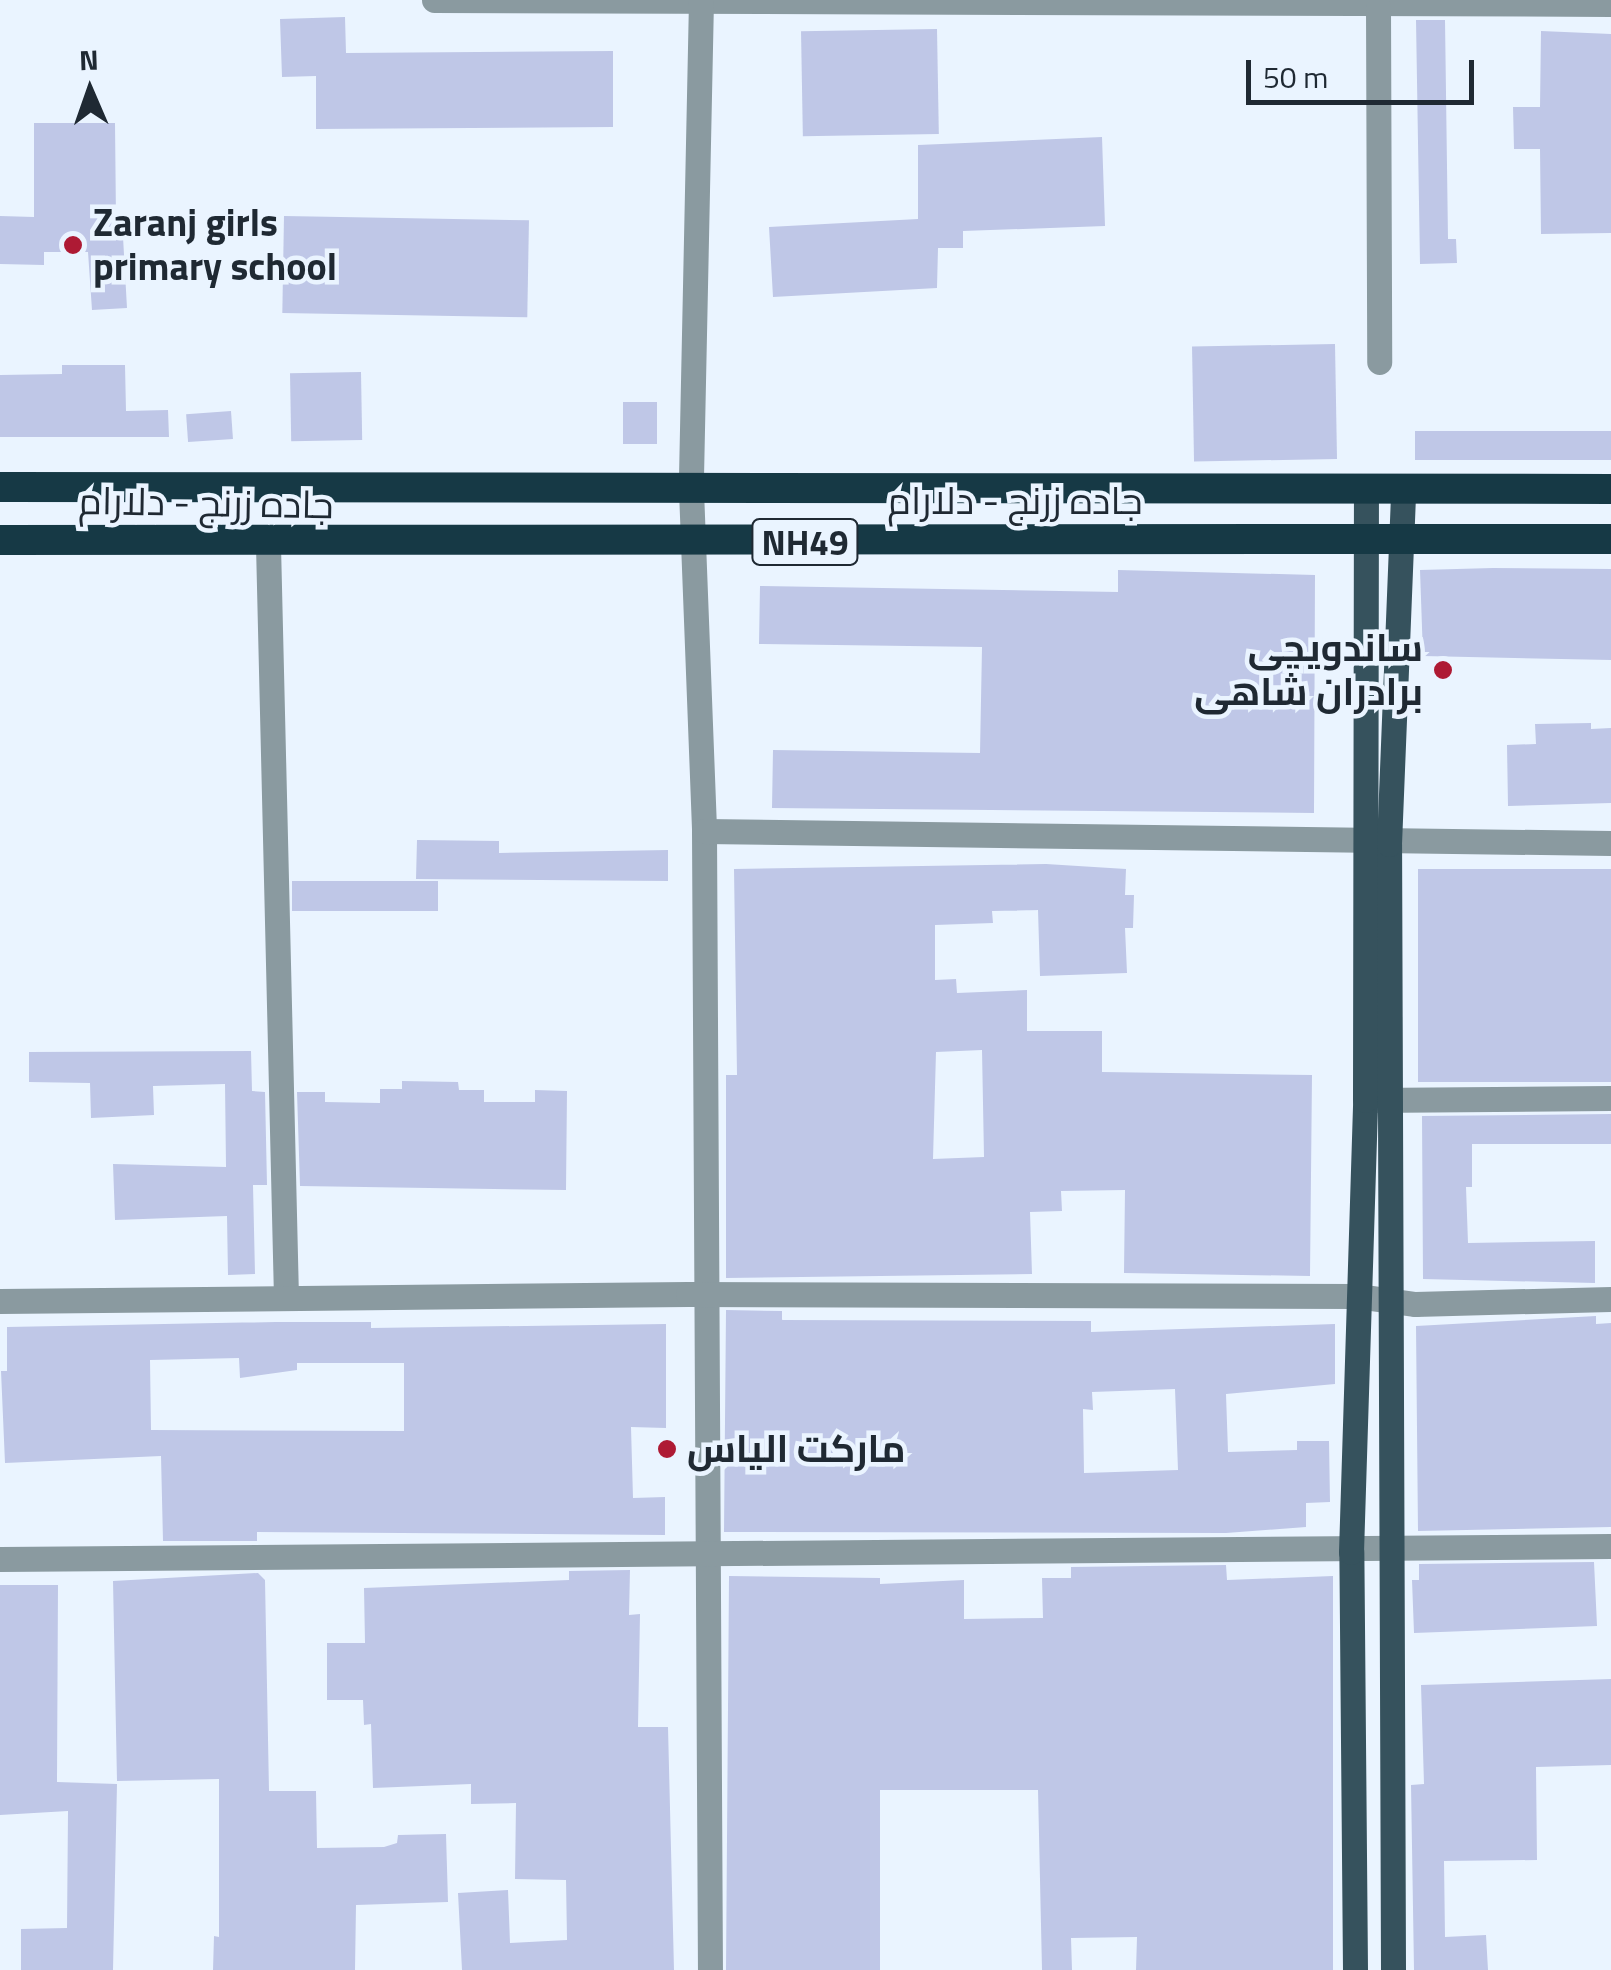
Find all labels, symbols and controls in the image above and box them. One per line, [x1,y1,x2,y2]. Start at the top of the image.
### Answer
text: N [78,38,99,81]
north arrow [40,40,140,140]
scale bar [1251,40,1478,102]
text: 50 m [1263,54,1328,100]
place label: Zaranj girls primary school [93,200,337,290]
marker: Zaranj girls primary school [62,234,84,256]
street label: جاده زرنج - دلارام [78,478,334,528]
street label: جاده زرنج - دلارام [887,478,1143,524]
road number: NH49 [750,512,860,572]
place label: ساندویچی برادران شاهی [1194,625,1423,714]
marker: ساندویچی برادران شاهی [1432,659,1454,681]
place label: مارکت الیاس [687,1426,906,1472]
marker: مارکت الیاس [656,1438,678,1460]

